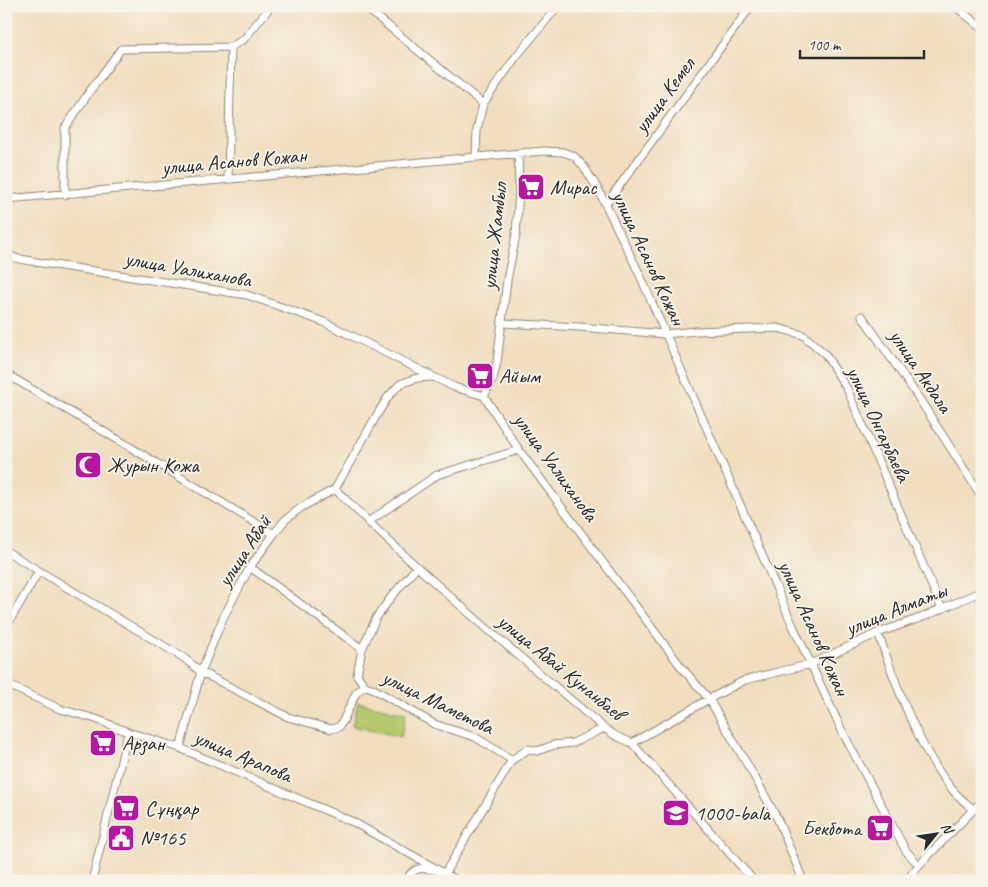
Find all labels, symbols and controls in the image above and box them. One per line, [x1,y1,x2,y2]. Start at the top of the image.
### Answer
scale bar [800,28,924,60]
text: 100 m [808,36,842,55]
street label: улица Кемел [627,51,701,139]
street label: улица Асанов Кожан [158,142,309,180]
supermarket icon: Мирас [516,172,546,202]
place label: Мирас [550,174,598,200]
street label: улица Жамбыл [475,180,513,293]
street label: улица Асанов Кожан [606,185,692,331]
street label: улица Уалиханова [121,245,255,293]
street label: улица Акдала [883,323,959,419]
street label: улица Онгарбаева [840,360,918,488]
supermarket icon: Айым [465,361,495,391]
place label: Айым [499,363,541,389]
street label: улица Уалиханова [507,406,605,528]
mosque icon: Журын Кожа [73,450,103,480]
place label: Журын Кожа [107,452,200,478]
street label: улица Абай [210,509,277,593]
street label: улица Асанов Кожан [772,554,856,701]
street label: улица Алматы [840,576,952,642]
street label: улица Абай Кунанбаев [491,607,633,729]
street label: улица Маметова [376,663,500,741]
street label: улица Арапова [189,723,298,789]
supermarket icon: Арзан [88,728,118,758]
place label: Арзан [122,730,166,756]
supermarket icon: Сұңқар [111,793,141,823]
place label: Сұңқар [145,795,199,821]
school or university icon: 1000-bala [661,798,691,828]
place label: 1000-bala [695,800,771,826]
north arrow [910,810,960,860]
supermarket icon: Бекбота [865,813,895,843]
place label: Бекбота [802,815,863,841]
text: N [937,820,958,838]
public building icon: №165 [106,823,136,853]
place label: №165 [140,825,187,851]

